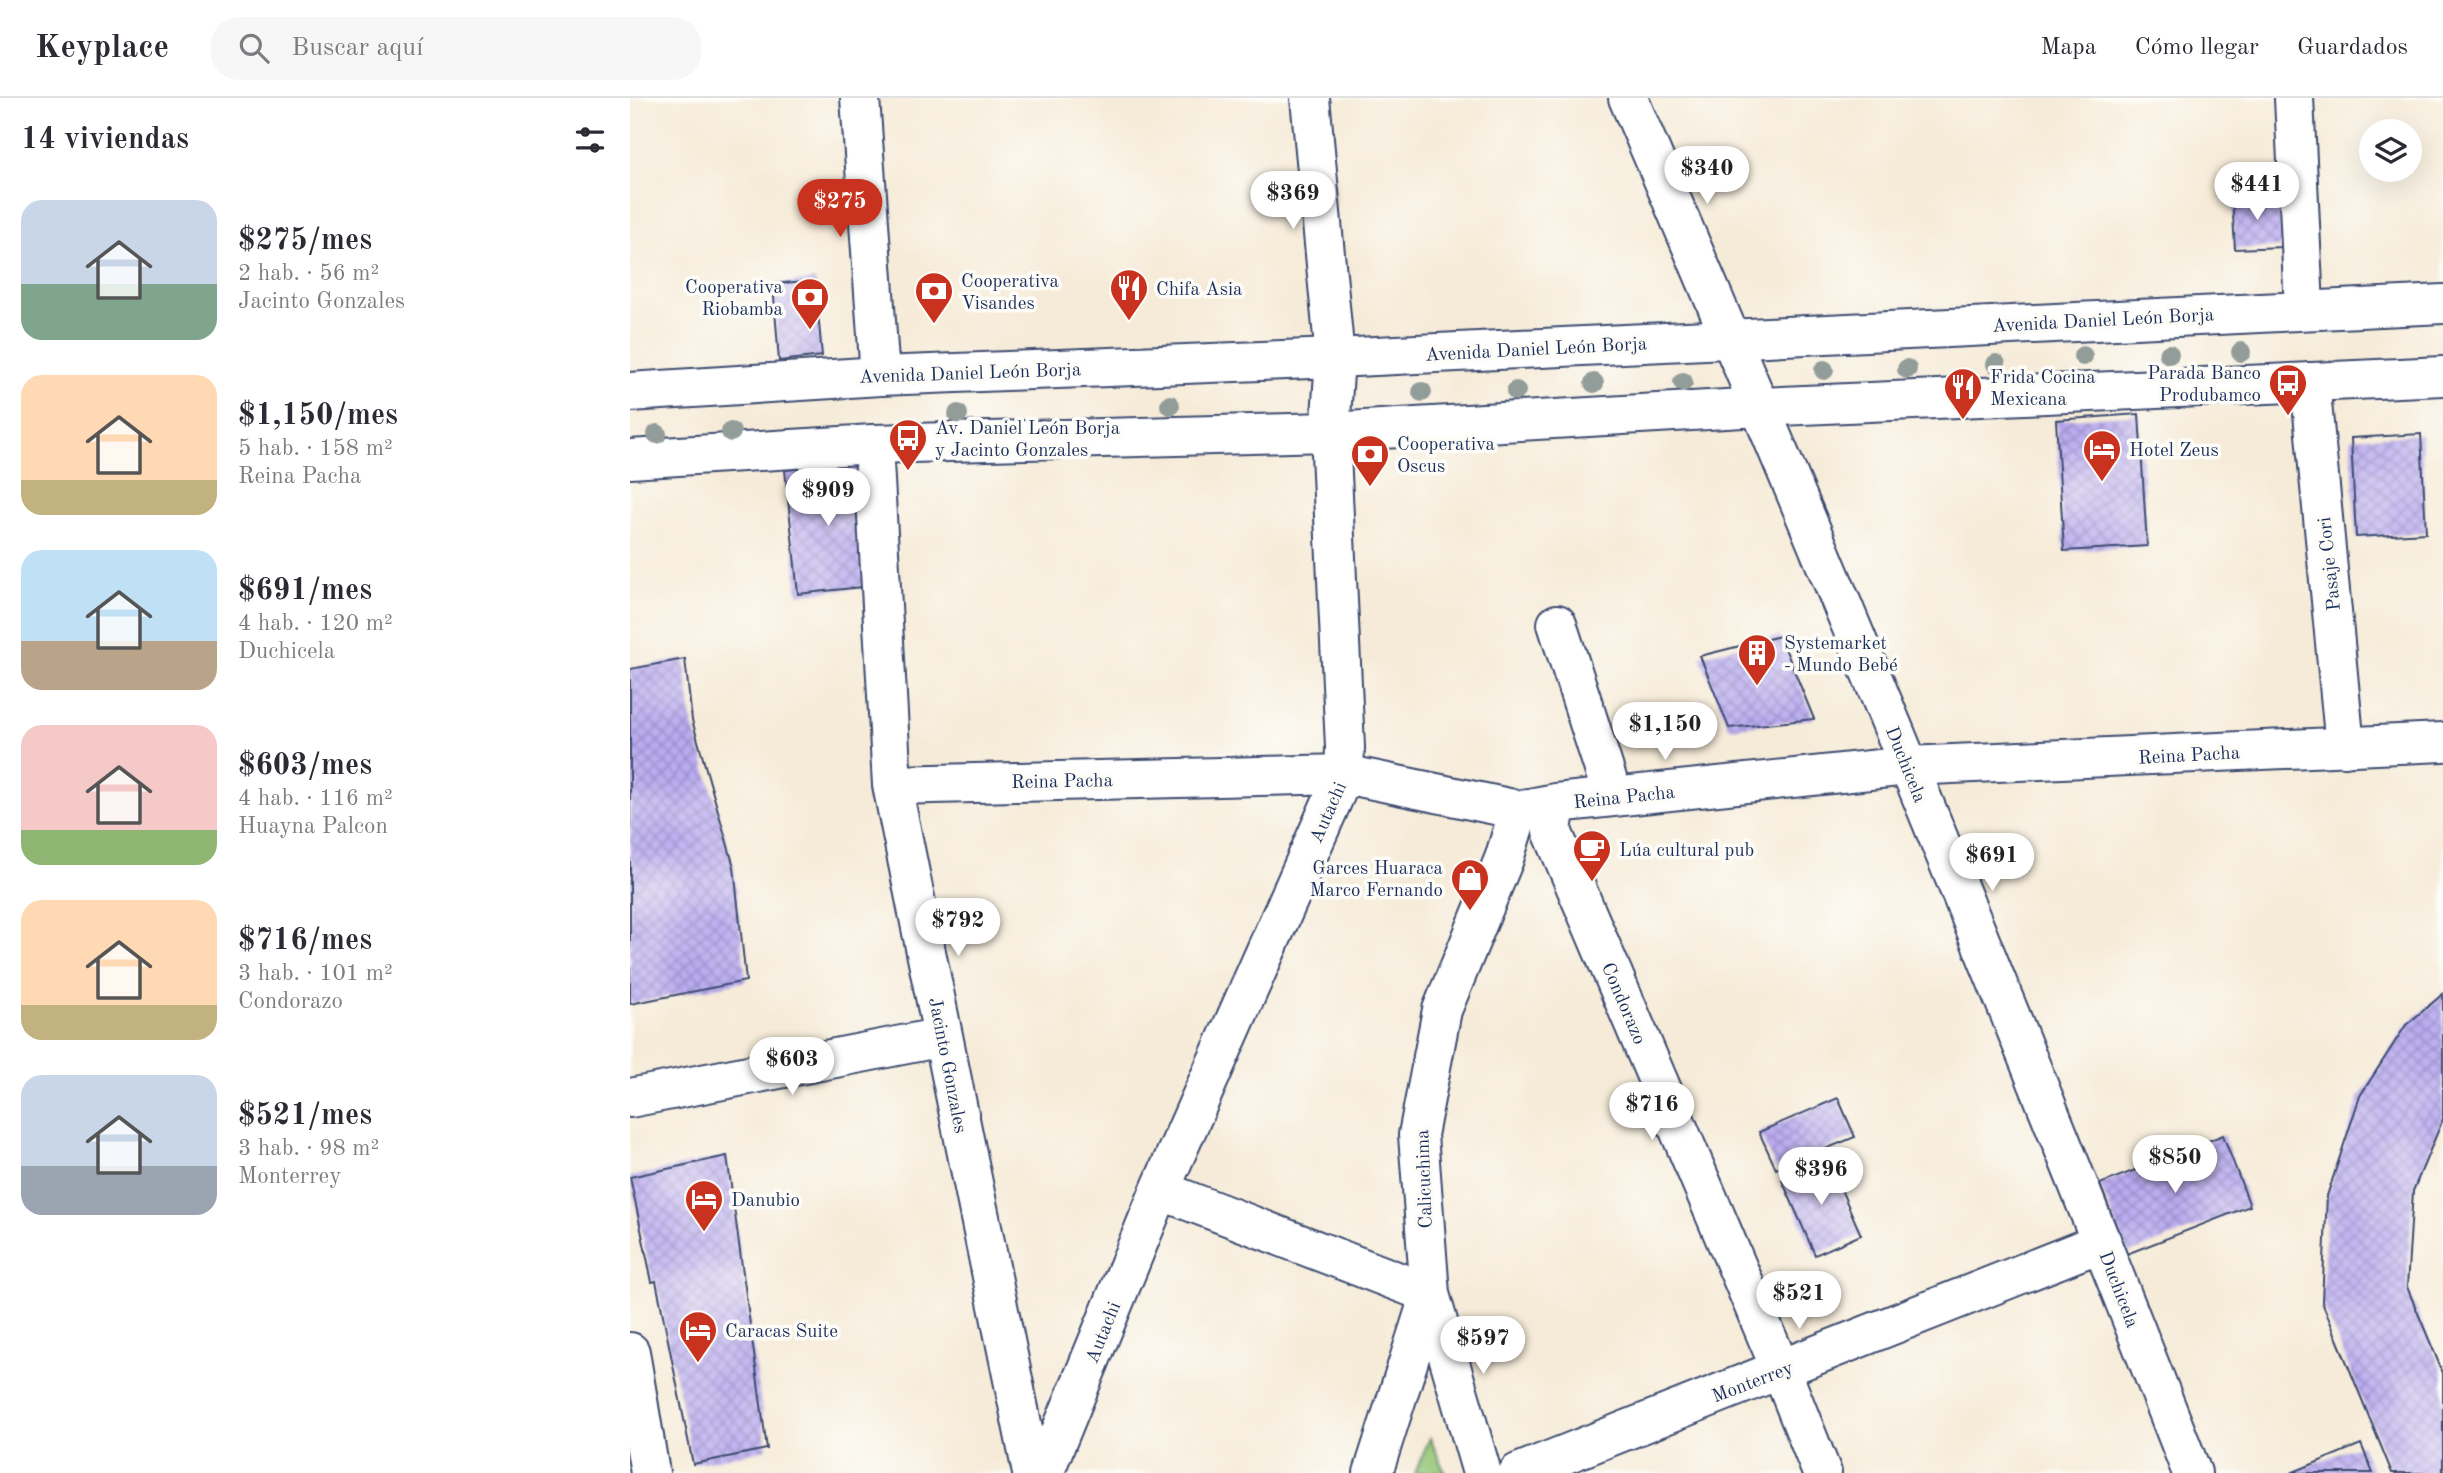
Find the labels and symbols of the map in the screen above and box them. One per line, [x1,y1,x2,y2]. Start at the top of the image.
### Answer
pin: $340 [1666,146,1748,206]
pin: $441 [2216,162,2298,222]
pin: $369 [1252,172,1334,231]
pin: $275 [799,180,881,239]
restaurant icon: Chifa Asia [1108,267,1150,322]
bank icon: Cooperativa Visandes [913,270,955,325]
place label: Cooperativa Visandes [961,273,1060,314]
bank icon: Cooperativa Riobamba [789,276,831,331]
place label: Cooperativa Riobamba [685,279,784,320]
place label: Chifa Asia [1156,281,1243,300]
street label: Avenida Daniel León Borja [1992,306,2215,337]
street label: Avenida Daniel León Borja [1425,335,1648,366]
street label: Avenida Daniel León Borja [859,361,1082,388]
bus stop icon: Parada Banco Produbamco [2267,362,2309,417]
place label: Parada Banco Produbamco [2147,365,2261,406]
restaurant icon: Frida Cocina Mexicana [1942,366,1984,421]
place label: Frida Cocina Mexicana [1990,369,2096,410]
bus stop icon: Av. Daniel León Borja y Jacinto Gonzales [887,417,929,472]
place label: Av. Daniel León Borja y Jacinto Gonzales [935,420,1121,461]
hotel icon: Hotel Zeus [2081,428,2123,483]
bank icon: Cooperativa Oscus [1349,433,1391,488]
place label: Cooperativa Oscus [1397,436,1496,477]
place label: Hotel Zeus [2129,442,2219,461]
pin: $909 [787,468,869,528]
street label: Pasaje Cori [2316,516,2345,612]
building icon: Systemarket - Mundo Bebé [1736,632,1778,687]
place label: Systemarket - Mundo Bebé [1784,635,1898,676]
pin: $1,150 [1608,702,1722,762]
street label: Duchicela [1881,724,1929,806]
street label: Reina Pacha [2138,744,2241,769]
street label: Reina Pacha [1011,772,1114,793]
street label: Autachi [1307,780,1351,846]
street label: Reina Pacha [1573,784,1677,813]
cafe icon: Lúa cultural pub [1571,828,1613,883]
pin: $691 [1951,834,2033,893]
place label: Lúa cultural pub [1619,842,1754,861]
shop icon: Garces Huaraca Marco Fernando [1449,857,1491,912]
place label: Garces Huaraca Marco Fernando [1310,860,1444,901]
pin: $792 [917,898,999,958]
street label: Condorazo [1597,960,1648,1048]
street label: Jacinto Gonzales [924,996,969,1135]
pin: $603 [751,1038,833,1097]
pin: $716 [1611,1082,1693,1142]
street label: Calicuchima [1414,1128,1437,1229]
pin: $850 [2134,1136,2216,1195]
pin: $396 [1780,1148,1862,1207]
hotel icon: Danubio [683,1178,725,1233]
place label: Danubio [731,1192,800,1211]
street label: Duchicela [2094,1249,2141,1331]
pin: $521 [1758,1272,1840,1331]
street label: Autachi [1083,1299,1125,1366]
hotel icon: Caracas Suite [677,1309,719,1364]
pin: $597 [1442,1316,1524,1376]
place label: Caracas Suite [725,1323,838,1342]
street label: Monterrey [1710,1359,1796,1408]

